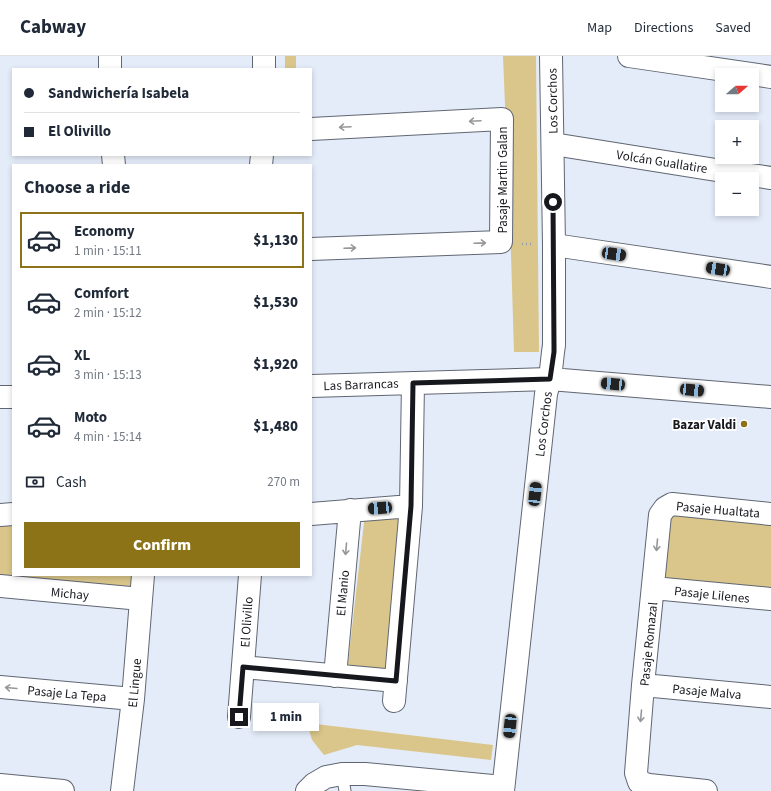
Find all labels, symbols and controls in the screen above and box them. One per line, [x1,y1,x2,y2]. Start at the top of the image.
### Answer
text: Cabway [20,14,86,41]
text: Map [587,18,612,38]
text: Directions [634,18,693,38]
text: Saved [715,18,751,38]
street label: Los Corchos [543,68,563,134]
north arrow [715,68,759,112]
map controls [715,68,759,216]
text: Sandwichería Isabela [48,83,189,104]
one-way arrow [469,117,482,124]
button: + [715,120,759,164]
text: El Olivillo [48,121,111,142]
one-way arrow [339,123,352,131]
street label: Pasaje Martin Galan [494,127,512,233]
street label: Volcán Guallatire [615,146,709,178]
button: − [715,172,759,216]
text: Choose a ride [24,175,130,200]
route start [544,193,562,211]
text: Economy [74,221,135,242]
icon: car [26,222,62,258]
text: $1,130 [253,230,298,251]
one-way arrow [473,239,486,247]
text: 1 min · 15:11 [74,242,142,260]
one-way arrow [343,244,356,252]
car [601,246,627,262]
car [705,261,731,277]
text: Comfort [74,283,129,304]
icon: car [26,284,62,320]
text: $1,530 [253,292,298,313]
text: 2 min · 15:12 [74,304,142,322]
text: XL [74,345,90,366]
icon: car [26,346,62,382]
text: $1,920 [253,354,298,375]
text: 3 min · 15:13 [74,366,142,384]
street label: Las Barrancas [323,375,400,395]
car [601,377,625,391]
car [680,383,704,397]
street label: Los Corchos [531,390,557,458]
text: Moto [74,407,107,428]
icon: car [26,408,62,444]
text: $1,480 [253,416,298,437]
place label: Bazar Valdi [672,416,736,434]
marker: Bazar Valdi [739,419,749,429]
text: 4 min · 15:14 [74,428,142,446]
icon: cash [24,471,46,493]
text: Cash [56,472,87,493]
text: 270 m [267,473,300,491]
car [528,481,542,507]
street label: Pasaje Hualtata [675,497,761,523]
car [368,501,392,515]
button: Confirm [24,522,300,568]
one-way arrow [654,538,661,551]
one-way arrow [343,542,350,555]
street label: El Manio [332,569,354,617]
street label: Pasaje Lilenes [673,582,751,608]
street label: Michay [50,583,90,605]
street label: El Olivillo [236,596,258,648]
street label: Pasaje Romazal [636,601,662,687]
street label: El Lingue [124,658,146,709]
street label: Pasaje Malva [672,680,742,704]
street label: Pasaje La Tepa [27,682,107,706]
one-way arrow [5,684,18,691]
callout: 1 min [253,703,319,731]
route end [230,708,248,726]
text: 1 min [270,708,302,726]
one-way arrow [637,709,644,722]
car [503,713,517,739]

